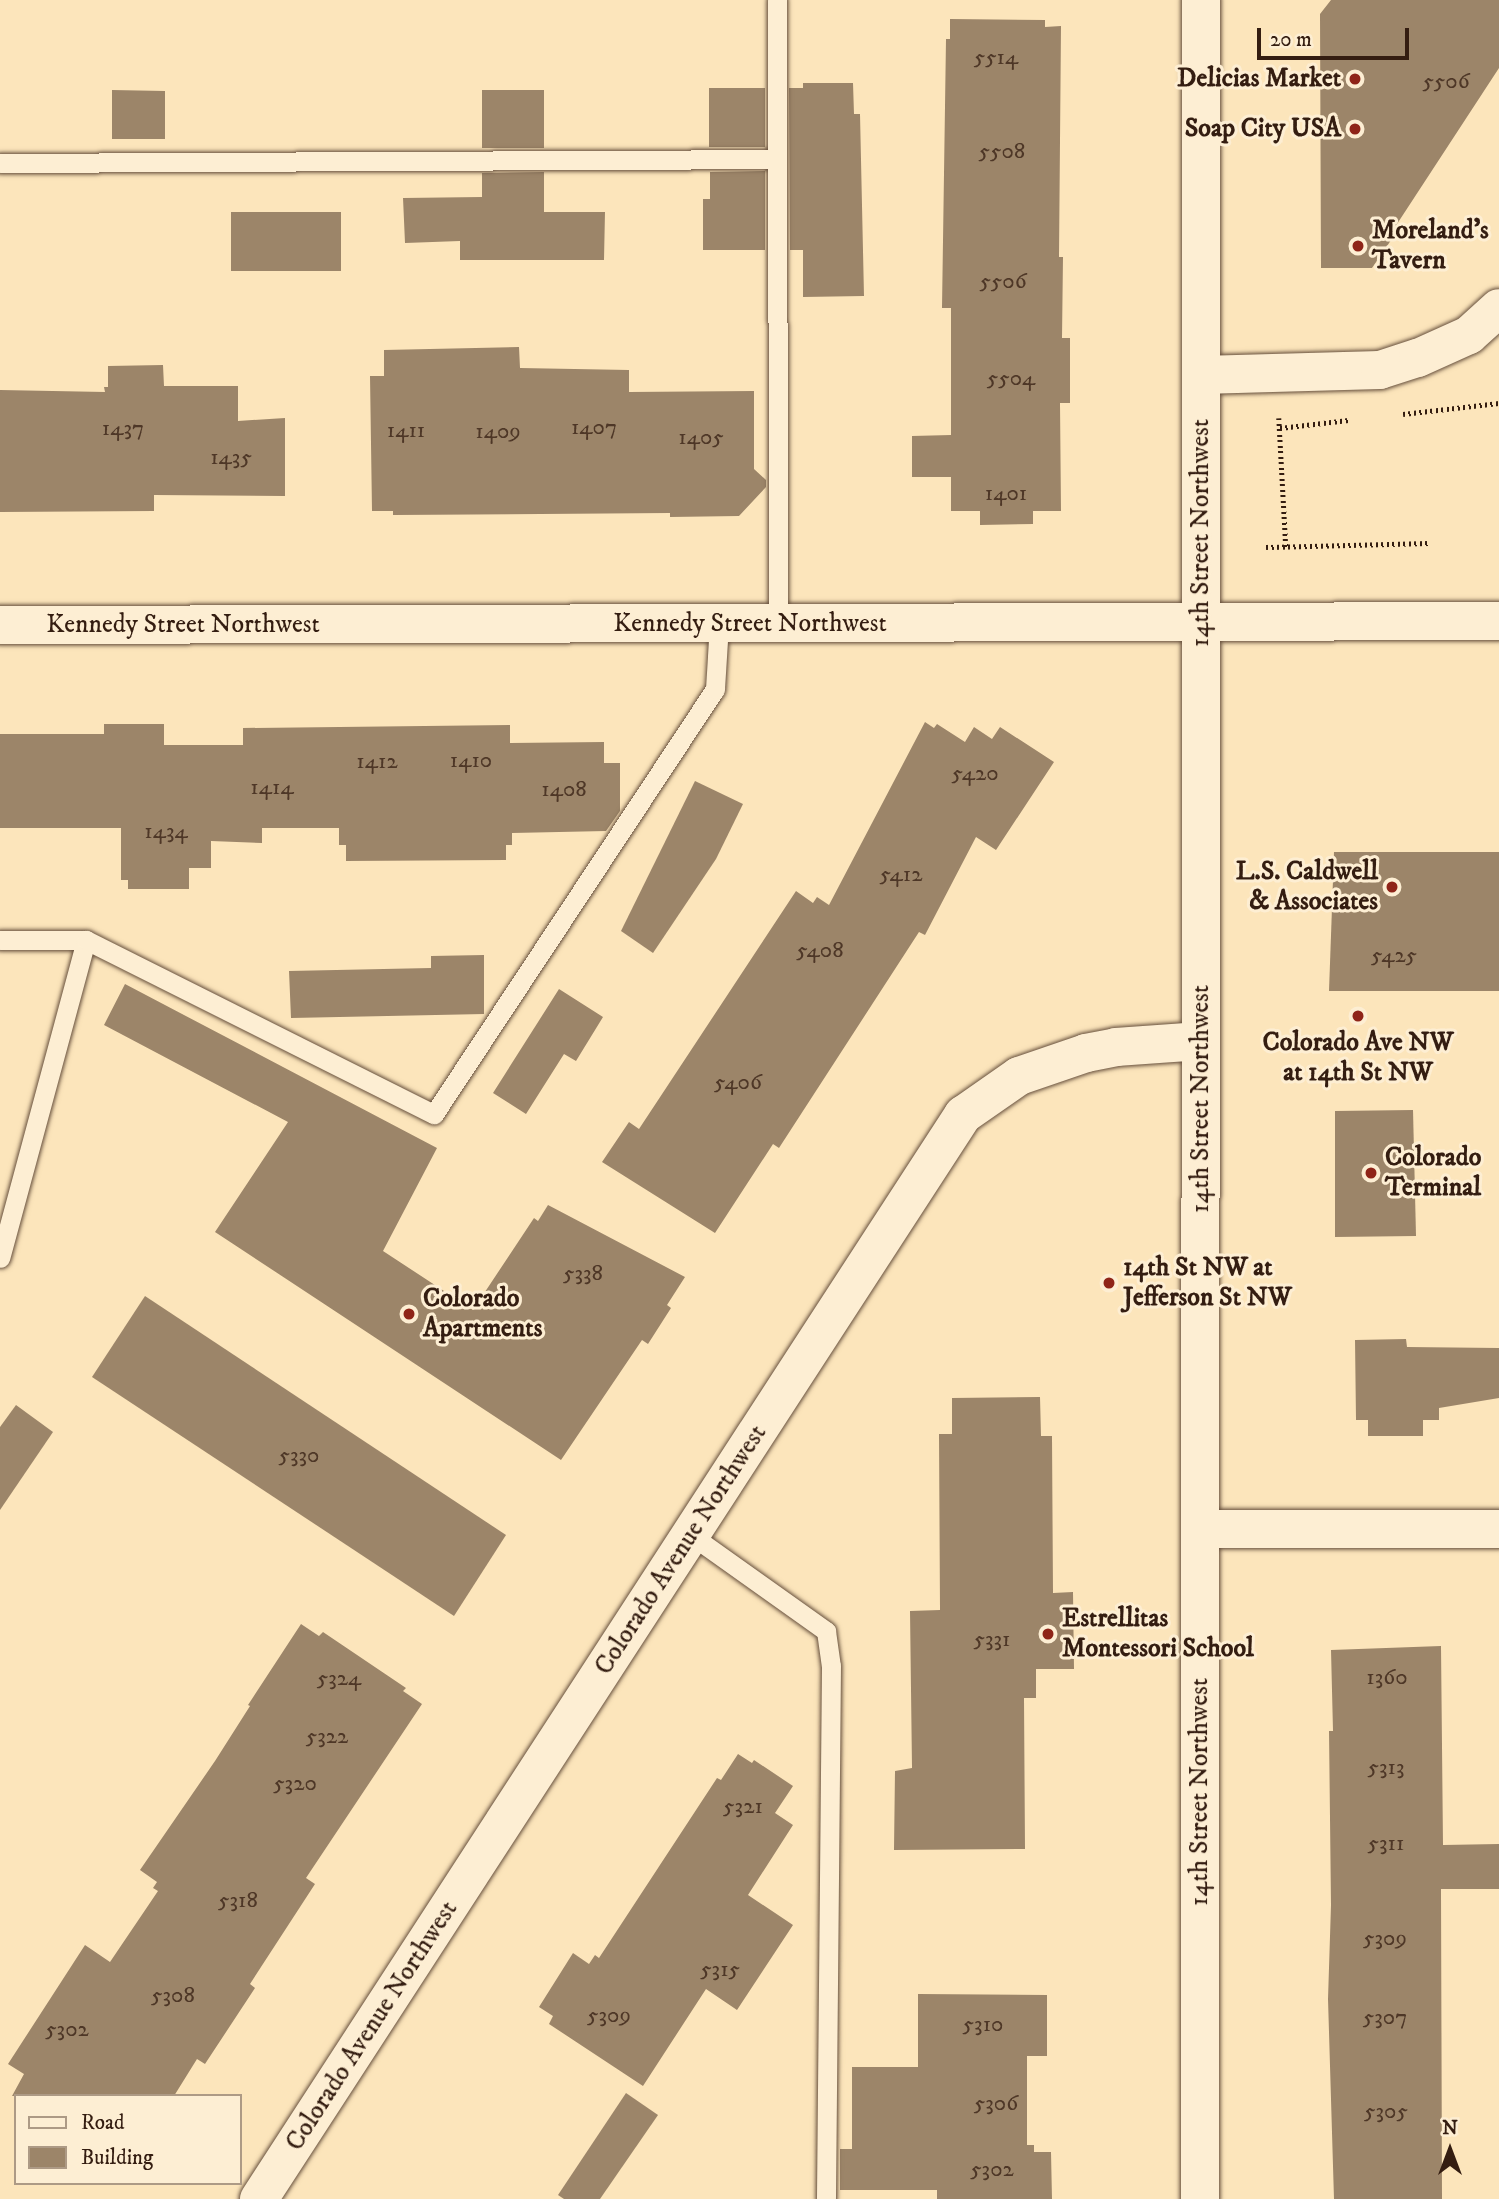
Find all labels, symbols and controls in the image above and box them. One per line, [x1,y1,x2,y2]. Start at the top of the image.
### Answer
scale bar [1261,14,1413,58]
text: 20 m [1270,27,1312,53]
house number: 5514 [974,44,1018,72]
place label: Delicias Market [1177,63,1341,95]
house number: 5506 [1422,68,1470,96]
marker: Delicias Market [1347,71,1363,87]
place label: Soap City USA [1185,113,1341,145]
marker: Soap City USA [1347,121,1363,137]
house number: 5508 [979,138,1025,166]
place label: Moreland's Tavern [1372,215,1489,276]
marker: Moreland's Tavern [1350,238,1366,254]
house number: 5506 [979,268,1027,296]
house number: 5504 [987,365,1035,393]
house number: 1407 [571,414,617,442]
house number: 1437 [102,415,144,443]
house number: 1411 [387,417,425,445]
house number: 1409 [475,418,521,446]
street label: 14th Street Northwest [1185,419,1217,647]
house number: 1405 [678,424,724,452]
house number: 1435 [210,444,252,472]
house number: 1401 [985,480,1027,508]
street label: Kennedy Street Northwest [613,608,887,640]
street label: Kennedy Street Northwest [46,609,320,641]
house number: 1410 [450,747,492,775]
house number: 1412 [356,748,398,776]
house number: 5420 [951,760,999,788]
house number: 1414 [250,774,294,802]
house number: 1408 [541,776,587,804]
house number: 1434 [144,818,188,846]
place label: L.S. Caldwell & Associates [1236,856,1378,917]
house number: 5412 [879,861,923,889]
marker: L.S. Caldwell & Associates [1384,879,1400,895]
house number: 5408 [796,937,844,965]
house number: 5425 [1371,942,1417,970]
street label: 14th Street Northwest [1185,985,1217,1213]
marker: Colorado Ave NW at 14th St NW [1350,1008,1366,1024]
place label: Colorado Ave NW at 14th St NW [1263,1027,1453,1088]
house number: 5406 [714,1069,762,1097]
place label: Colorado Terminal [1385,1142,1481,1204]
marker: Colorado Terminal [1363,1165,1379,1181]
place label: 14th St NW at Jefferson St NW [1123,1252,1292,1314]
house number: 5338 [563,1260,603,1288]
marker: 14th St NW at Jefferson St NW [1101,1275,1117,1291]
place label: Colorado Apartments [423,1283,542,1344]
marker: Colorado Apartments [401,1306,417,1322]
street label: Colorado Avenue Northwest [588,1419,774,1681]
house number: 5330 [279,1442,319,1470]
place label: Estrellitas Montessori School [1062,1603,1254,1664]
house number: 5331 [973,1626,1011,1654]
marker: Estrellitas Montessori School [1040,1626,1056,1642]
house number: 1360 [1366,1664,1408,1692]
house number: 5324 [317,1665,361,1693]
street label: 14th Street Northwest [1184,1678,1216,1906]
house number: 5322 [306,1723,348,1751]
house number: 5313 [1367,1754,1405,1782]
house number: 5320 [273,1770,317,1798]
house number: 5321 [723,1793,763,1821]
house number: 5311 [1368,1830,1404,1858]
house number: 5318 [218,1887,258,1915]
street label: Colorado Avenue Northwest [279,1895,465,2157]
house number: 5309 [1363,1925,1407,1953]
house number: 5315 [700,1956,740,1984]
house number: 5308 [151,1982,195,2010]
house number: 5309 [587,2002,631,2030]
house number: 5307 [1363,2004,1407,2032]
house number: 5310 [963,2011,1003,2039]
house number: 5302 [45,2016,89,2044]
house number: 5306 [974,2090,1018,2118]
legend [14,2094,242,2185]
house number: 5305 [1364,2098,1408,2126]
text: Road [81,2110,125,2136]
north arrow [1415,2115,1485,2185]
text: N [1442,2117,1458,2140]
text: Building [81,2145,153,2171]
house number: 5302 [970,2156,1014,2184]

